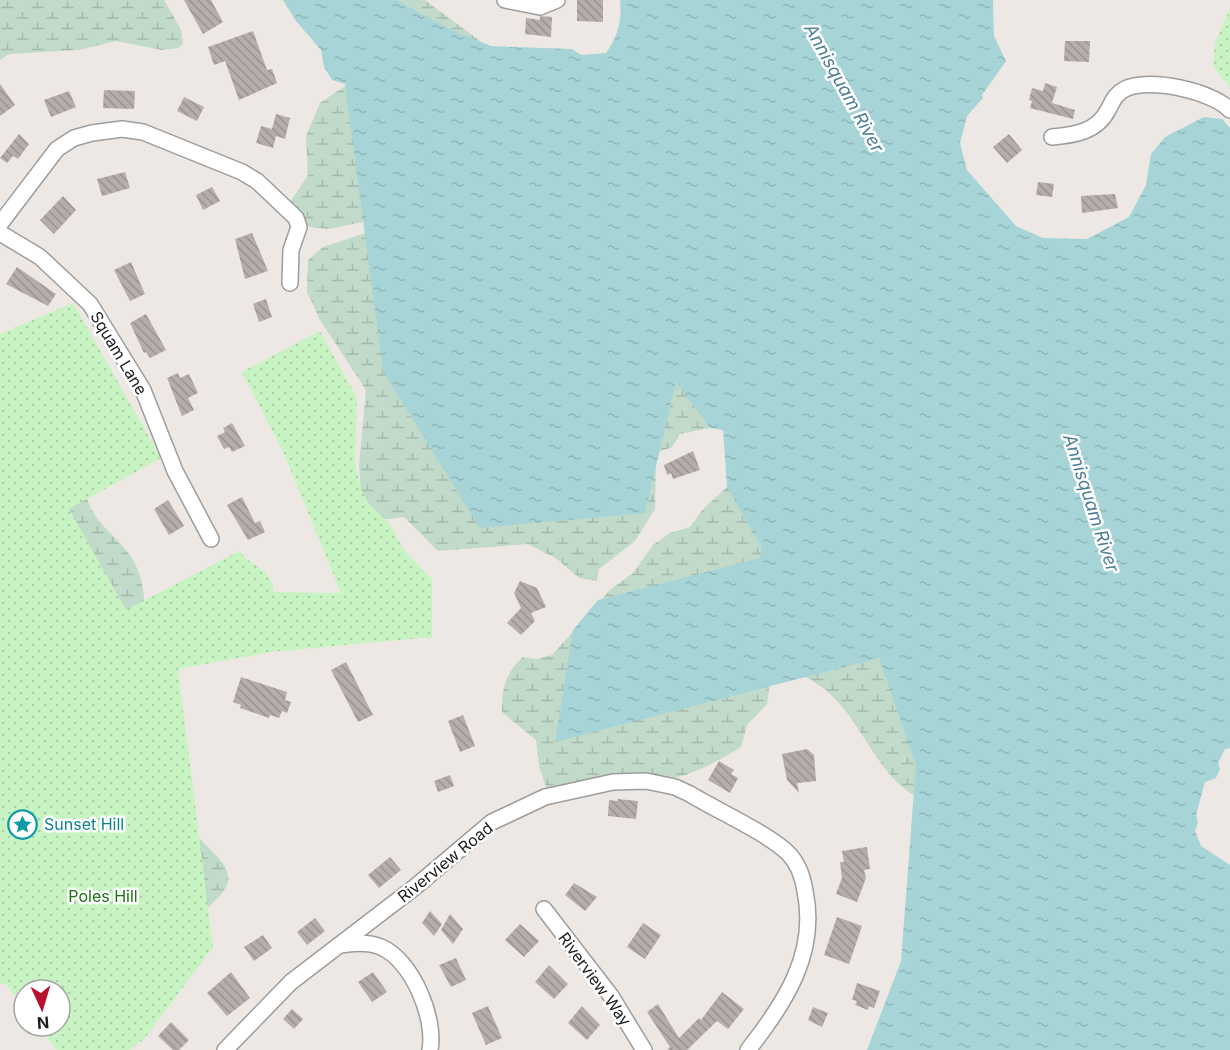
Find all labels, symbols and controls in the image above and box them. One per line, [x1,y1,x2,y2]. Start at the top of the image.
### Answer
water label: Annisquam River [800,19,889,157]
street label: Squam Lane [86,308,152,398]
water label: Annisquam River [1059,430,1124,576]
place icon: Sunset Hill [7,808,39,840]
place label: Sunset Hill [44,814,124,834]
street label: Riverview Road [393,818,497,906]
park label: Poles Hill [68,886,138,906]
street label: Riverview Way [554,928,636,1030]
north arrow [12,978,72,1038]
text: N [36,1013,50,1033]

